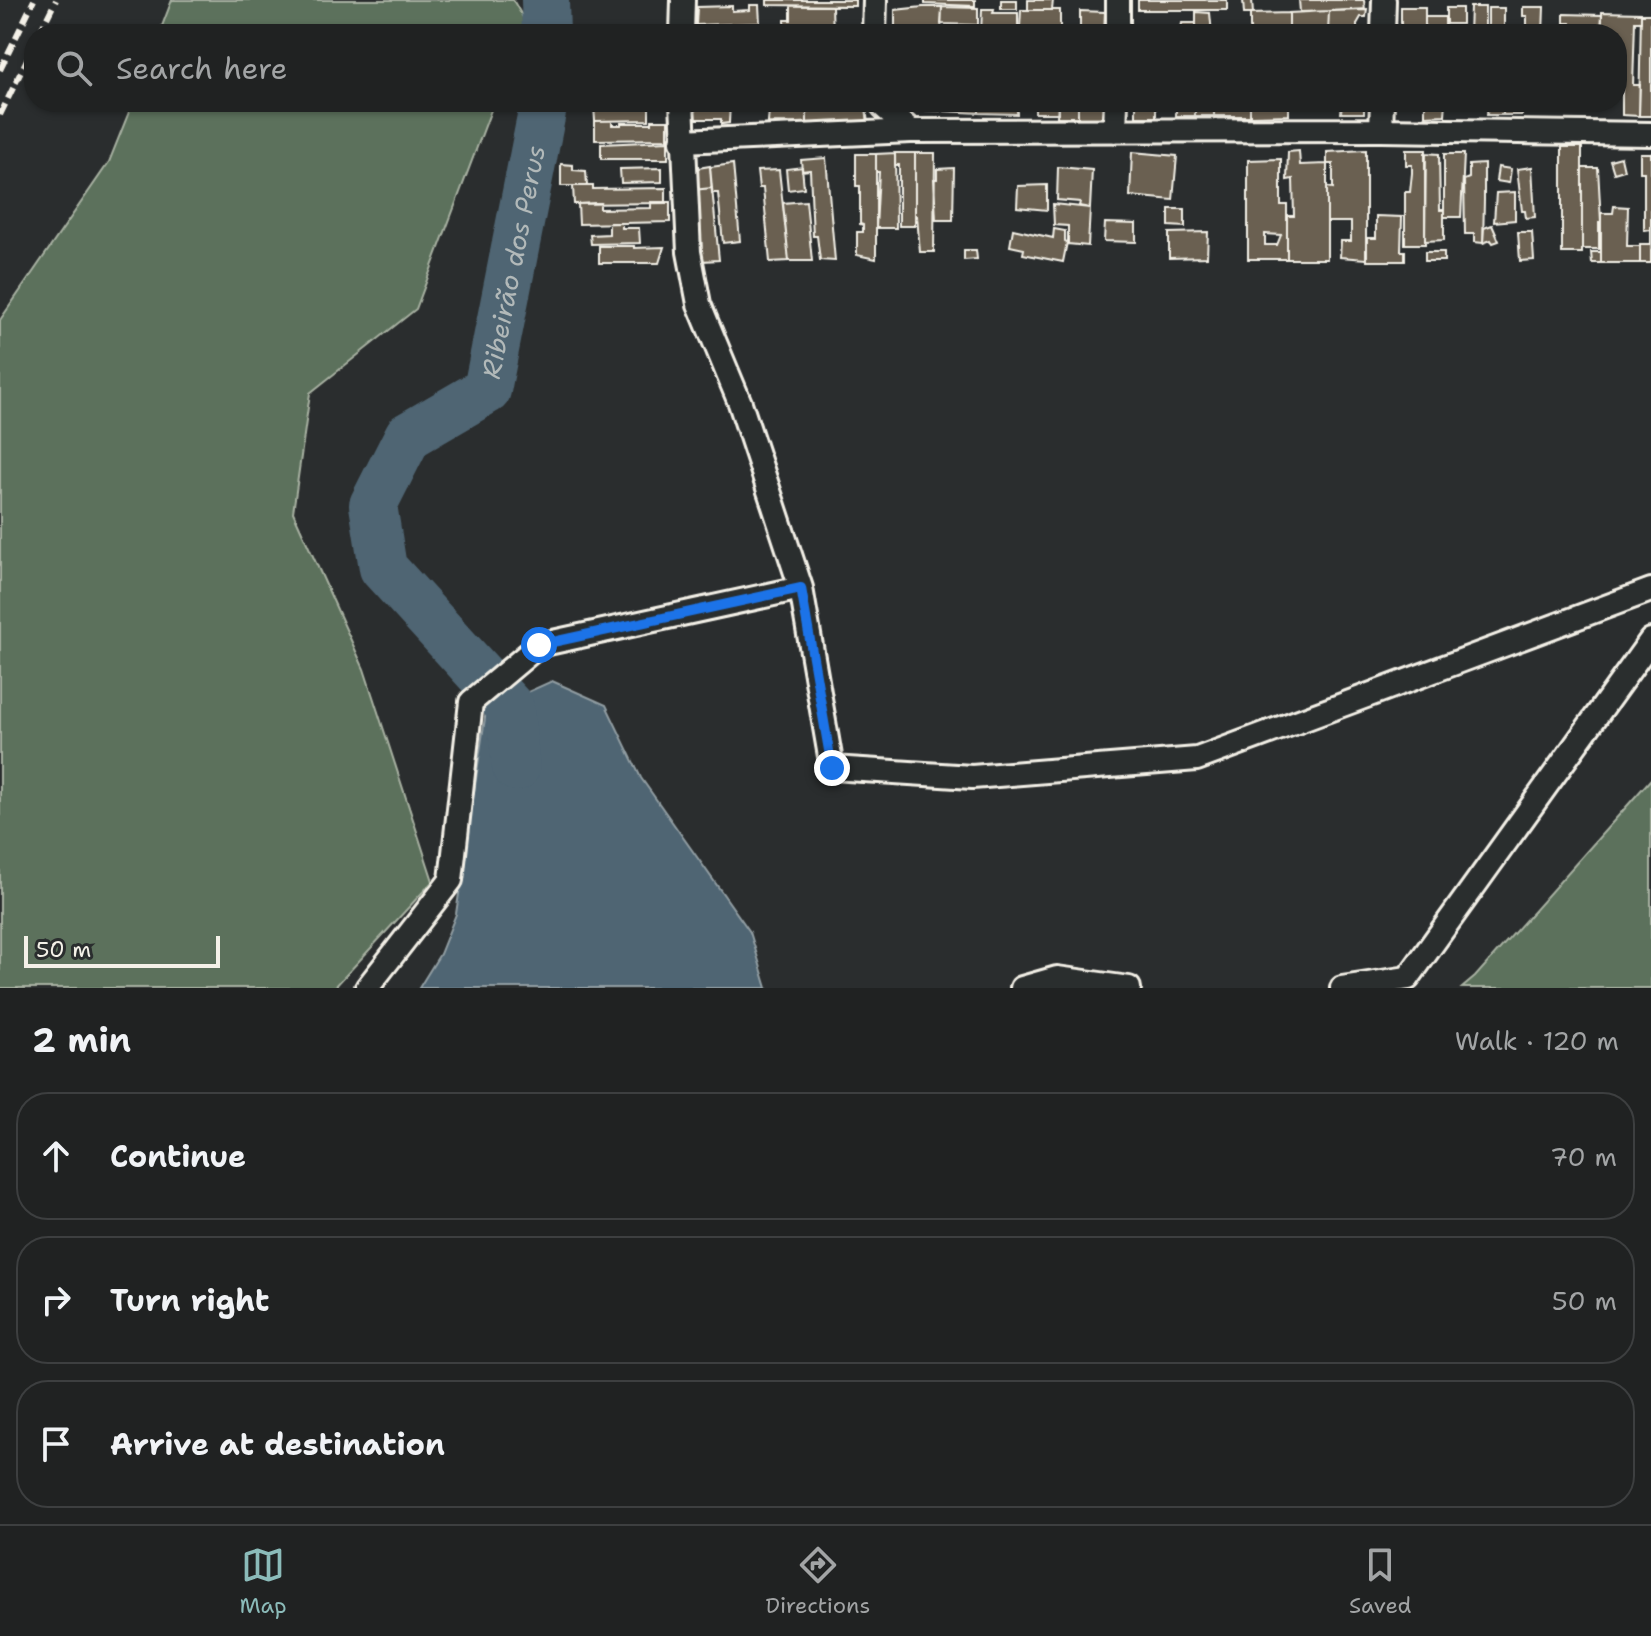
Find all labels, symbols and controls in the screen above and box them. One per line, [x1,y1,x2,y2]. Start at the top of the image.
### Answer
search box [24,24,1627,112]
icon: search [52,46,96,90]
text: Search here [116,48,287,89]
water label: Ribeirão dos Perus [472,142,553,381]
route start [521,627,557,663]
route end [814,750,850,786]
scale bar [24,932,220,968]
text: 50 m [36,935,91,964]
text: 2 min [32,1017,131,1063]
text: Walk · 120 m [1455,1023,1619,1058]
icon: ahead [34,1134,78,1178]
text: Continue [110,1136,246,1177]
text: 70 m [1550,1139,1617,1174]
icon: right [34,1278,78,1322]
text: Turn right [110,1280,269,1321]
text: 50 m [1552,1283,1617,1318]
icon: arrive [34,1422,78,1466]
text: Arrive at destination [110,1424,445,1465]
tab: Map [239,1543,287,1620]
tab: Directions [765,1543,870,1620]
tab: Saved [1349,1543,1412,1620]

